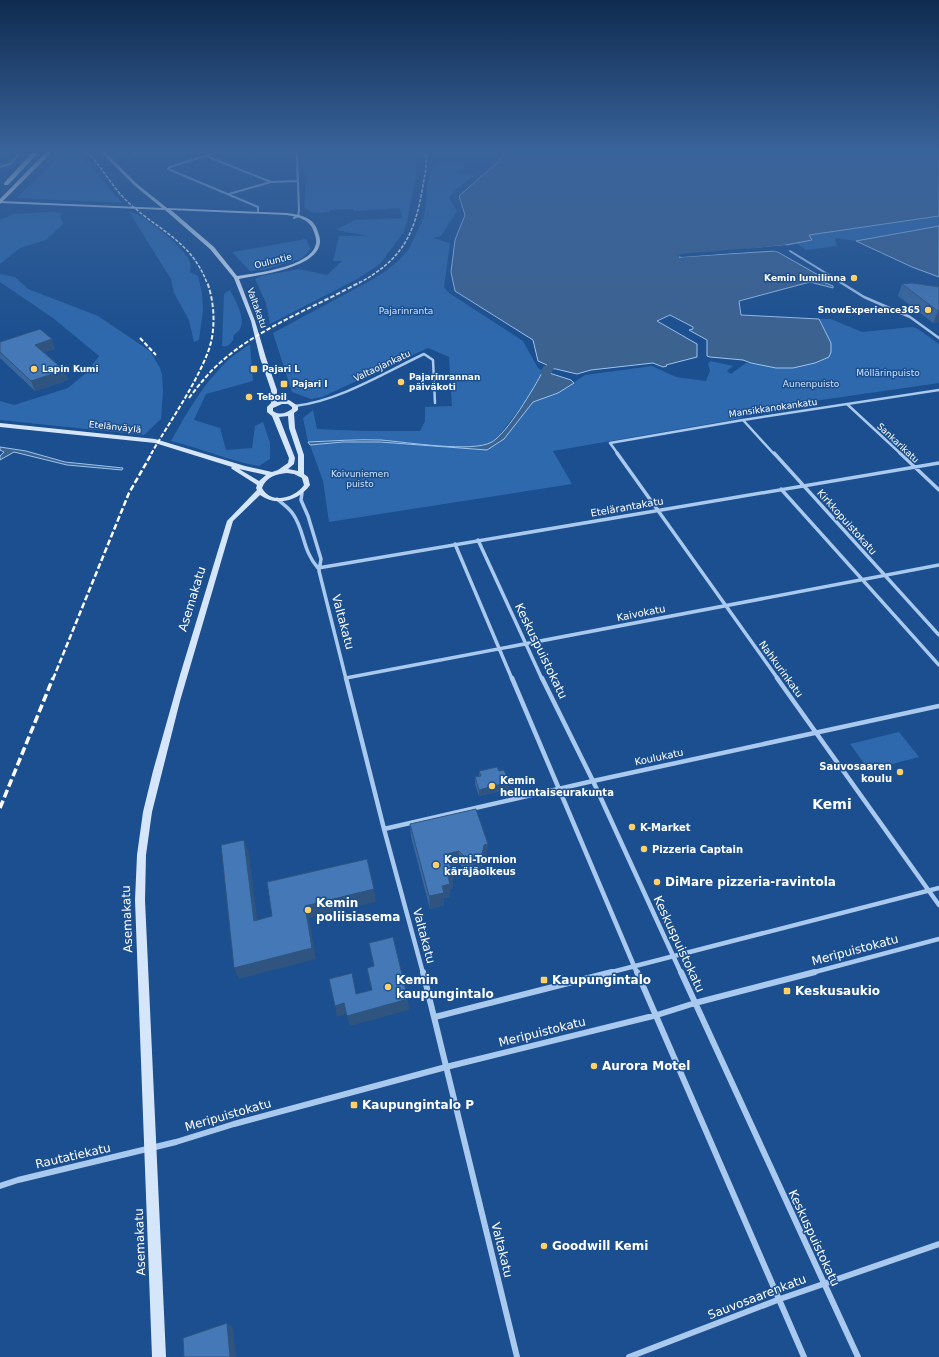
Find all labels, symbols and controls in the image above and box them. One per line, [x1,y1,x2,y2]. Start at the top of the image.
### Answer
street label: Ouluntie [253,251,293,270]
place label: Kemin lumilinna [764,273,846,283]
marker: Kemin lumilinna [849,273,859,283]
street label: Valtakatu [245,286,269,330]
place label: SnowExperience365 [818,305,920,315]
marker: SnowExperience365 [923,305,933,315]
park label: Pajarinranta [379,306,433,316]
street label: Valtaojankatu [352,348,412,384]
marker: Lapin Kumi [29,364,39,374]
place label: Lapin Kumi [42,364,99,374]
marker: Pajari L [249,364,259,374]
place label: Pajari L [262,364,300,374]
park label: Möllärinpuisto [856,368,920,378]
place label: Pajarinrannan päiväkoti [409,372,480,392]
marker: Pajarinrannan päiväkoti [396,377,406,387]
marker: Pajari I [279,379,289,389]
place label: Pajari I [292,379,328,389]
park label: Aunenpuisto [783,379,840,389]
marker: Teboil [244,392,254,402]
place label: Teboil [257,392,287,402]
street label: Mansikkanokankatu [728,397,818,419]
street label: Etelänväylä [88,419,142,435]
street label: Sankarikatu [875,421,921,465]
park label: Koivuniemen puisto [331,469,389,489]
street label: Kirkkopuistokatu [815,487,879,557]
street label: Etelärantakatu [590,495,664,519]
street label: Asemakatu [175,565,209,633]
street label: Valtakatu [329,593,357,651]
street label: Keskuspuistokatu [512,601,570,701]
street label: Kaivokatu [616,603,666,623]
street label: Nahkurinkatu [757,639,805,699]
street label: Koulukatu [634,746,684,768]
place label: Sauvosaaren koulu [819,761,892,784]
marker: Sauvosaaren koulu [895,767,905,777]
place label: Kemin helluntaiseurakunta [500,775,614,798]
marker: Kemin helluntaiseurakunta [487,781,497,791]
district label: Kemi [812,796,852,812]
marker: K-Market [627,822,637,832]
place label: K-Market [640,822,691,833]
marker: Pizzeria Captain [639,844,649,854]
place label: Pizzeria Captain [652,844,743,855]
place label: Kemi-Tornion käräjäoikeus [444,854,517,877]
marker: Kemi-Tornion käräjäoikeus [431,860,441,870]
place label: DiMare pizzeria-ravintola [665,875,836,889]
marker: DiMare pizzeria-ravintola [652,877,662,887]
street label: Asemakatu [119,885,135,953]
street label: Keskuspuistokatu [651,894,707,994]
place label: Kemin poliisiasema [316,896,400,924]
marker: Kemin poliisiasema [303,905,313,915]
street label: Valtakatu [410,907,438,965]
street label: Meripuistokatu [810,932,900,968]
place label: Kemin kaupungintalo [396,973,494,1001]
place label: Kaupungintalo [552,973,651,987]
marker: Kaupungintalo [539,975,549,985]
marker: Kemin kaupungintalo [383,982,393,992]
place label: Keskusaukio [795,984,880,998]
marker: Keskusaukio [782,986,792,996]
street label: Meripuistokatu [497,1014,587,1050]
place label: Aurora Motel [602,1059,690,1073]
marker: Aurora Motel [589,1061,599,1071]
street label: Meripuistokatu [183,1096,273,1134]
place label: Kaupungintalo P [362,1098,474,1112]
marker: Kaupungintalo P [349,1100,359,1110]
street label: Rautatiekatu [34,1141,112,1171]
street label: Keskuspuistokatu [786,1188,842,1288]
street label: Asemakatu [132,1208,148,1276]
street label: Valtakatu [488,1221,516,1279]
place label: Goodwill Kemi [552,1239,648,1253]
marker: Goodwill Kemi [539,1241,549,1251]
street label: Sauvosaarenkatu [706,1272,808,1322]

